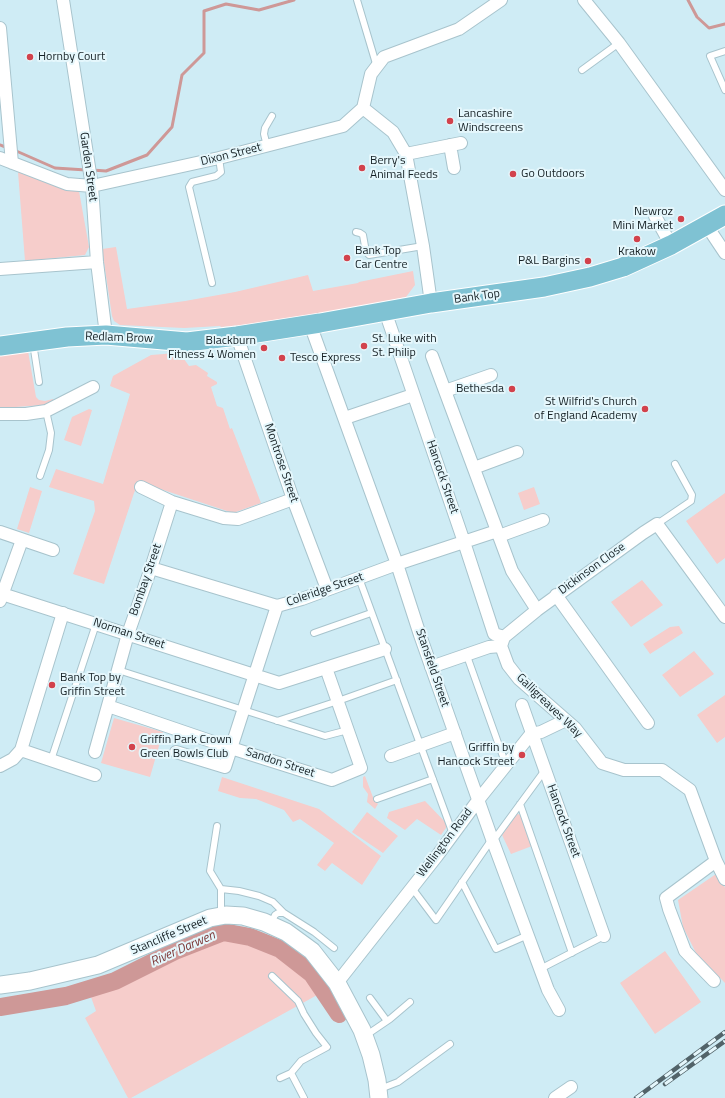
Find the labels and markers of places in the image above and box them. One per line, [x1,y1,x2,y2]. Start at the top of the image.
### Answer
place label: Hornby Court [38,50,105,64]
marker: Hornby Court [25,52,35,62]
place label: Lancashire Windscreens [458,107,523,135]
marker: Lancashire Windscreens [445,116,455,126]
place label: Berry's Animal Feeds [370,154,438,182]
marker: Berry's Animal Feeds [357,163,367,173]
place label: Go Outdoors [521,167,585,181]
marker: Go Outdoors [508,169,518,179]
place label: Newroz Mini Market [613,205,673,233]
marker: Newroz Mini Market [676,214,686,224]
marker: Krakow [632,234,642,244]
place label: Bank Top Car Centre [355,244,408,272]
place label: Krakow [618,245,656,259]
marker: Bank Top Car Centre [342,253,352,263]
place label: P&L Bargins [518,254,580,268]
marker: P&L Bargins [583,256,593,266]
place label: St. Luke with St. Philip [372,332,437,360]
place label: Blackburn Fitness 4 Women [168,334,256,362]
marker: St. Luke with St. Philip [359,341,369,351]
marker: Blackburn Fitness 4 Women [259,343,269,353]
place label: Tesco Express [290,351,361,365]
marker: Tesco Express [277,353,287,363]
place label: Bethesda [456,382,504,396]
marker: Bethesda [507,384,517,394]
place label: St Wilfrid's Church of England Academy [534,395,637,423]
marker: St Wilfrid's Church of England Academy [640,404,650,414]
place label: Bank Top by Griffin Street [60,671,125,699]
marker: Bank Top by Griffin Street [47,680,57,690]
place label: Griffin Park Crown Green Bowls Club [140,733,232,761]
place label: Griffin by Hancock Street [437,741,514,769]
marker: Griffin Park Crown Green Bowls Club [127,742,137,752]
marker: Griffin by Hancock Street [517,750,527,760]

